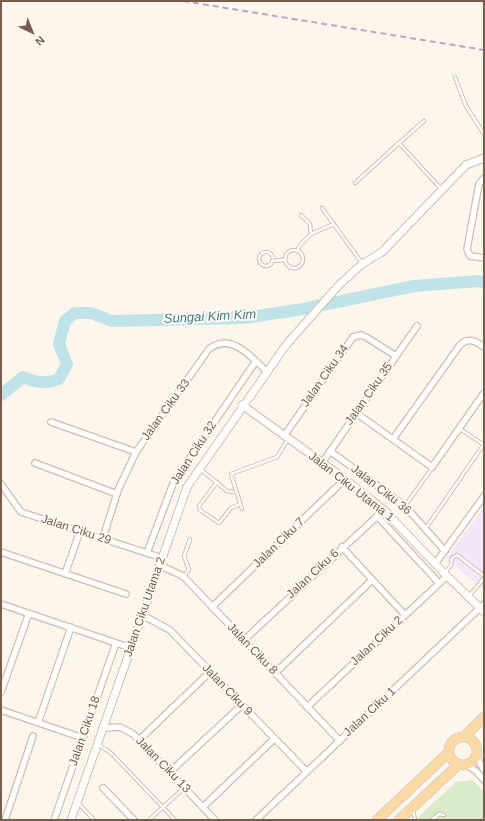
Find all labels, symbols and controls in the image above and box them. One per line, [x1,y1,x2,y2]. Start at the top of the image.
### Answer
north arrow [12,12,52,52]
text: N [33,34,47,48]
water label: Sungai Kim Kim [163,307,257,327]
street label: Jalan Ciku 34 [298,342,352,410]
street label: Jalan Ciku 35 [342,360,396,428]
street label: Jalan Ciku 33 [139,376,193,444]
street label: Jalan Ciku 32 [168,419,220,487]
street label: Jalan Ciku Utama 1 [305,449,397,525]
street label: Jalan Ciku 36 [348,462,414,518]
street label: Jalan Ciku 29 [39,512,113,548]
street label: Jalan Ciku 7 [250,515,308,571]
street label: Jalan Ciku 6 [284,546,342,602]
street label: Jalan Ciku Utama 2 [121,555,169,659]
street label: Jalan Ciku 2 [348,613,406,669]
street label: Jalan Ciku 8 [224,620,280,678]
street label: Jalan Ciku 9 [199,661,255,719]
street label: Jalan Ciku 1 [341,684,399,740]
street label: Jalan Ciku 18 [66,694,104,768]
street label: Jalan Ciku 13 [133,734,193,796]

